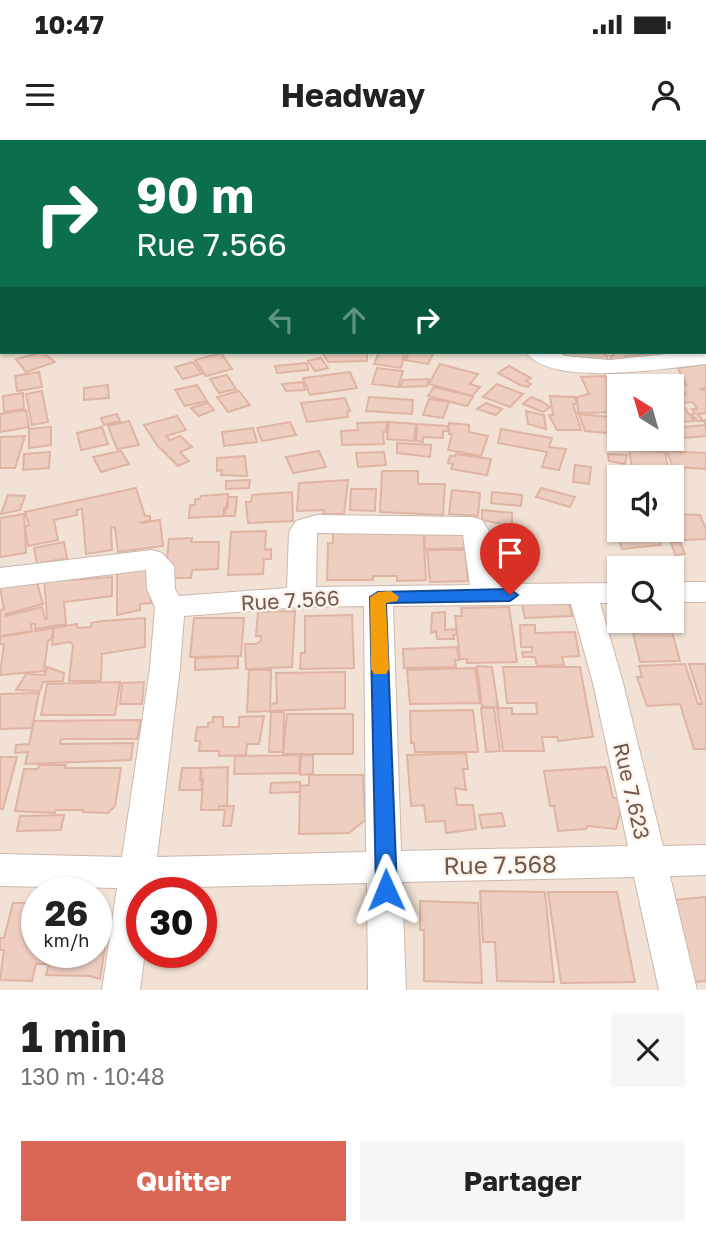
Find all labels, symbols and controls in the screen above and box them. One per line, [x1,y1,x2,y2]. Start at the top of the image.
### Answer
text: 10:47 [35,9,104,40]
icon: menu [21,76,59,114]
text: Headway [281,76,425,114]
icon: person [647,76,685,114]
text: 90 m [136,165,254,224]
icon: right [21,168,112,259]
text: Rue 7.566 [136,225,287,263]
icon: left [262,301,300,339]
icon: ahead [335,301,373,339]
icon: right [408,301,446,339]
north arrow [607,374,684,452]
map controls [607,374,684,633]
button: sound [607,465,684,542]
pin [480,523,540,595]
icon: arrive [491,534,529,572]
button: search [607,556,684,633]
street label: Rue 7.566 [240,584,340,616]
street label: Rue 7.623 [608,740,656,842]
street label: Rue 7.568 [443,849,557,879]
position arrow [349,853,423,927]
speed limit sign: 30 [126,877,217,968]
text: 26 [45,892,88,934]
text: km/h [44,929,89,951]
text: 1 min [21,1011,127,1061]
button: close [611,1013,685,1087]
text: 130 m · 10:48 [21,1062,165,1090]
button: Quitter [21,1141,346,1221]
button: Partager [360,1141,685,1221]

